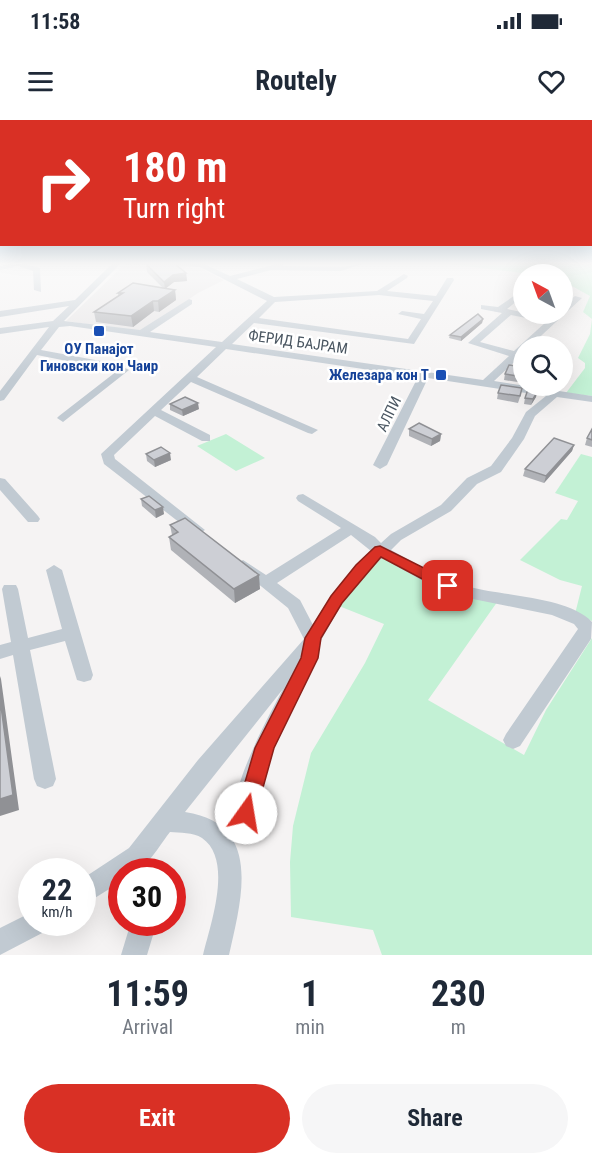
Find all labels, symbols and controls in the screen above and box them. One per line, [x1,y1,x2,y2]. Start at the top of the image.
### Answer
text: 11:58 [30,9,81,34]
icon: menu [24,65,57,98]
text: Routely [255,65,337,97]
icon: heart [535,65,568,98]
text: 180 m [123,143,228,192]
icon: right [24,144,102,222]
text: Turn right [123,193,225,225]
north arrow [513,264,573,324]
map controls [513,264,573,396]
marker: ОУ Панајот Гиновски кон Чаир [92,324,106,338]
street label: ФЕРИД БАЈРАМ [247,326,349,358]
button: search [513,336,573,396]
place label: ОУ Панајот Гиновски кон Чаир [40,340,158,375]
place label: Железара кон Т [329,366,429,384]
marker: Железара кон Т [434,368,448,382]
street label: АЛПИ [373,394,405,434]
pin [422,560,473,611]
icon: arrive [431,569,464,602]
position arrow [214,781,278,845]
speed limit sign: 30 [108,858,186,936]
text: 22 [42,872,72,907]
text: km/h [42,903,72,921]
text: 11:59 [106,973,189,1015]
text: 1 [301,973,319,1015]
text: 230 [431,973,486,1015]
text: Arrival [122,1015,173,1039]
text: min [295,1015,325,1039]
text: m [451,1015,466,1039]
button: Exit [24,1084,290,1153]
button: Share [302,1084,568,1153]

